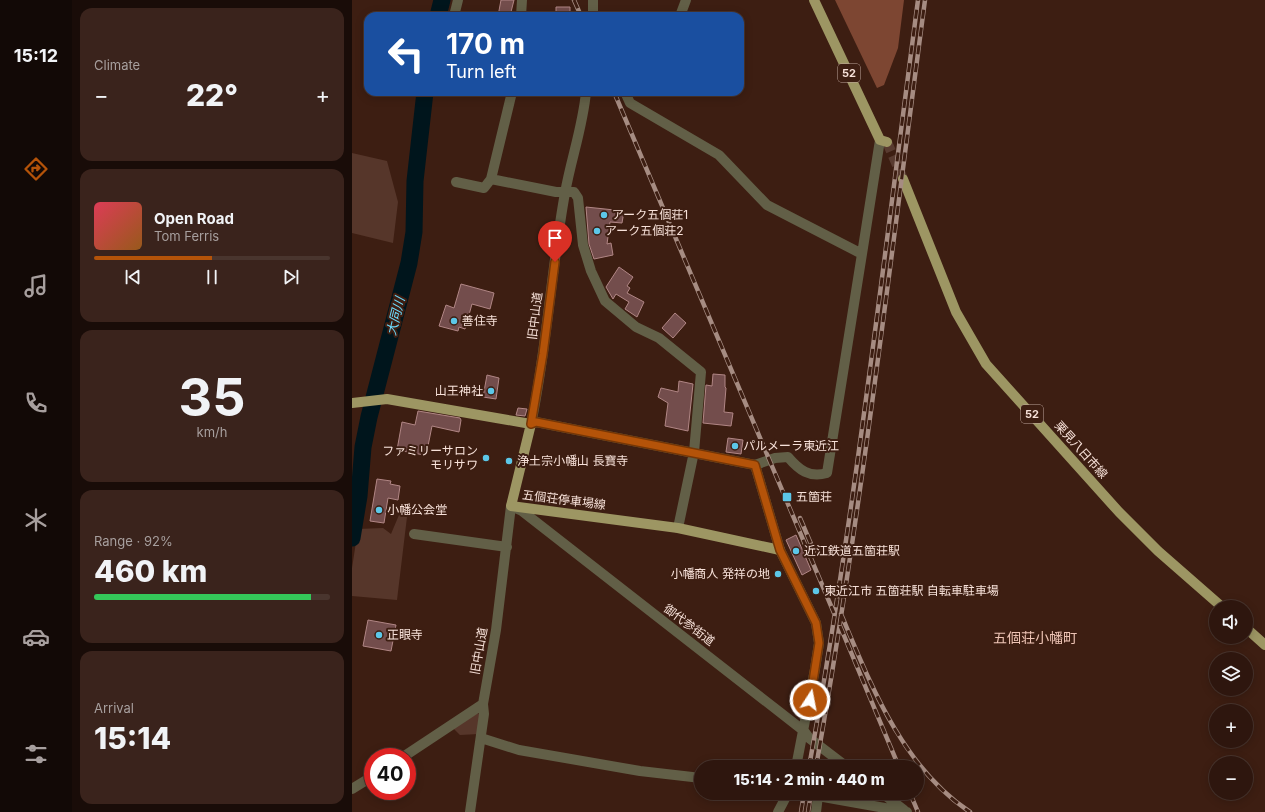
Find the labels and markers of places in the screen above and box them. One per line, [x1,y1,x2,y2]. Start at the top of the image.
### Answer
place label: アーク五個荘1 [612,207,688,222]
marker: アーク五個荘1 [599,210,609,220]
pin [538,221,572,262]
place label: アーク五個荘2 [605,223,684,238]
marker: アーク五個荘2 [592,226,602,236]
place label: 善住寺 [462,313,498,328]
marker: 善住寺 [449,316,459,326]
place label: 山王神社 [435,383,483,398]
marker: 山王神社 [486,386,496,396]
place label: パルメーラ東近江 [743,438,839,453]
marker: パルメーラ東近江 [730,441,740,451]
place label: ファミリーサロン モリサワ [382,443,478,472]
marker: ファミリーサロン モリサワ [481,453,491,463]
place label: 浄土宗小幡山 長寶寺 [517,453,628,468]
marker: 浄土宗小幡山 長寶寺 [504,456,514,466]
place label: 五箇荘 [796,489,832,504]
marker: 五箇荘 [781,491,793,503]
place label: 小幡公会堂 [387,502,447,517]
marker: 小幡公会堂 [374,505,384,515]
place label: 近江鉄道五箇荘駅 [804,543,900,558]
marker: 近江鉄道五箇荘駅 [791,546,801,556]
place label: 小幡商人 発祥の地 [671,566,770,581]
marker: 小幡商人 発祥の地 [773,569,783,579]
place label: 東近江市 五箇荘駅 自転車駐車場 [824,583,999,598]
marker: 東近江市 五箇荘駅 自転車駐車場 [811,586,821,596]
place label: 正眼寺 [387,627,423,642]
marker: 正眼寺 [374,630,384,640]

